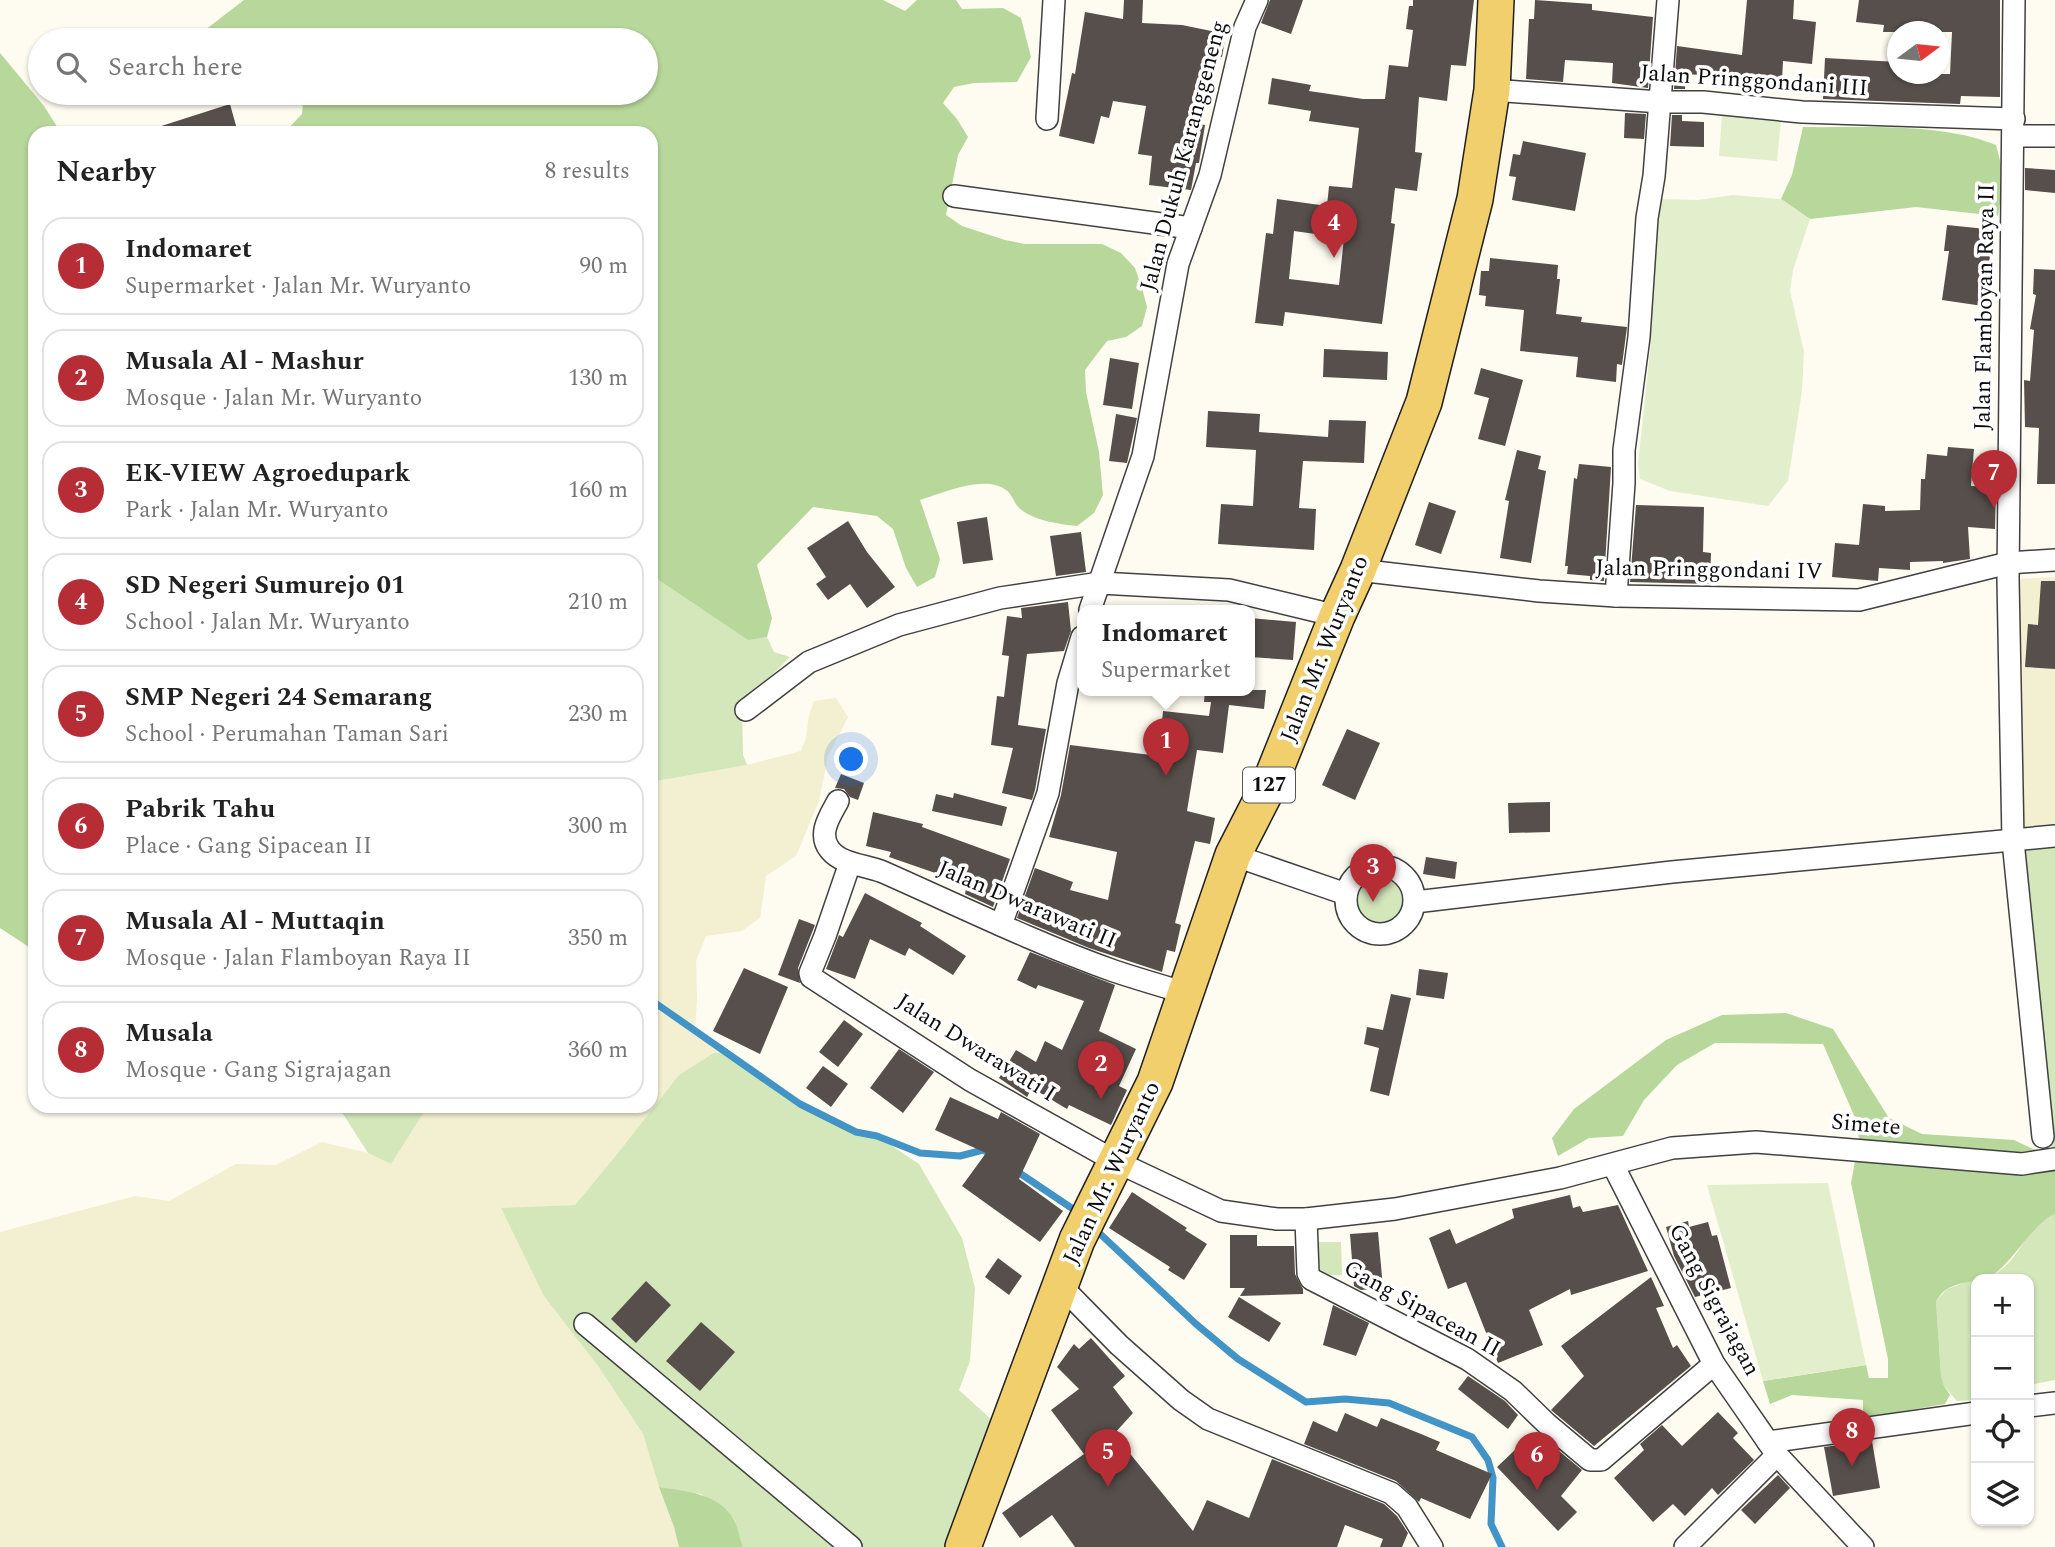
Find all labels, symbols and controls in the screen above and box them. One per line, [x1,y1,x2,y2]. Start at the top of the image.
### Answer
street label: Jalan Dukuh Karanggeneng [1131,17,1237,295]
north arrow [1887,21,1950,84]
search box [28,28,658,105]
text: Search here [108,47,243,87]
icon: search [52,48,90,86]
street label: Jalan Pringgondani III [1639,56,1869,106]
text: Nearby [56,149,155,195]
text: 8 results [545,154,630,189]
street label: Jalan Flamboyan Raya II [1965,183,2005,431]
pin: 4 [1311,200,1357,258]
text: Indomaret [125,229,252,269]
text: 1 [75,249,87,284]
text: 90 m [579,249,628,284]
text: Supermarket · Jalan Mr. Wuryanto [125,269,471,304]
text: Musala Al - Mashur [125,341,363,381]
text: 2 [75,361,87,396]
text: 130 m [568,361,628,396]
text: Mosque · Jalan Mr. Wuryanto [125,381,422,416]
pin: 7 [1971,450,2017,508]
text: EK-VIEW Agroedupark [125,453,410,493]
text: 3 [75,473,87,508]
text: 160 m [568,473,628,508]
text: Park · Jalan Mr. Wuryanto [125,493,388,528]
street label: Jalan Mr. Wuryanto [1272,550,1378,748]
street label: Jalan Pringgondani IV [1595,551,1823,589]
text: SD Negeri Sumurejo 01 [125,565,406,605]
text: 4 [75,585,87,620]
text: 210 m [568,585,628,620]
text: School · Jalan Mr. Wuryanto [125,605,410,640]
popup [1077,605,1255,696]
text: Indomaret [1101,613,1228,653]
text: Supermarket [1101,653,1231,688]
text: SMP Negeri 24 Semarang [125,677,432,717]
text: 5 [75,697,87,732]
text: 230 m [568,697,628,732]
text: School · Perumahan Taman Sari [125,717,449,752]
pin: 1 [1143,718,1189,776]
your location [834,742,868,776]
road number: 127 [1243,768,1295,802]
text: Pabrik Tahu [125,789,275,829]
text: 6 [75,809,87,844]
text: 300 m [568,809,628,844]
text: Place · Gang Sipacean II [125,829,372,864]
pin: 3 [1350,844,1396,902]
street label: Jalan Dwarawati II [932,851,1122,959]
text: Musala Al - Muttaqin [125,901,385,941]
text: 7 [75,921,87,956]
text: 350 m [568,921,628,956]
text: Mosque · Jalan Flamboyan Raya II [125,941,471,976]
street label: Jalan Dwarawati I [889,985,1063,1111]
text: Musala [125,1013,213,1053]
text: 8 [75,1033,87,1068]
text: 360 m [568,1033,628,1068]
pin: 2 [1078,1041,1124,1099]
text: Mosque · Gang Sigrajagan [125,1053,392,1088]
street label: Jalan Mr. Wuryanto [1054,1076,1170,1270]
street label: Simete [1830,1105,1902,1145]
street label: Gang Sigrajagan [1659,1218,1769,1382]
street label: Gang Sipacean II [1337,1251,1507,1367]
map controls [1971,1274,2034,1526]
button: + [1971,1274,2034,1337]
button: − [1971,1337,2034,1400]
button: locate [1971,1400,2034,1463]
pin: 8 [1829,1408,1875,1466]
pin: 5 [1085,1429,1131,1487]
pin: 6 [1514,1432,1560,1490]
button: layers [1971,1463,2034,1526]

